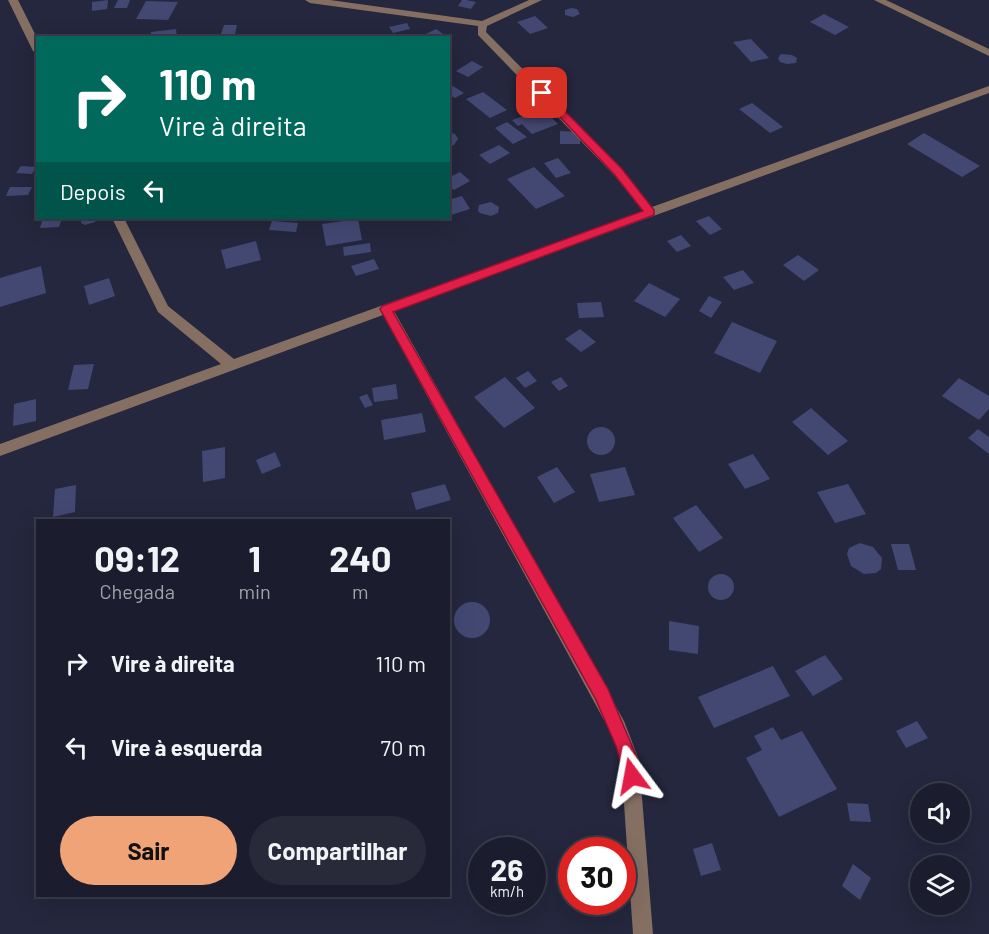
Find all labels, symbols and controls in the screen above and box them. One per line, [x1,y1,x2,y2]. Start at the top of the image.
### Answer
text: 110 m [159,58,256,108]
icon: right [60,60,138,138]
pin [516,67,567,118]
icon: arrive [525,76,558,109]
text: Vire à direita [159,109,307,141]
icon: left [138,174,171,207]
text: Depois [60,178,126,204]
text: 09:12 [94,536,180,579]
text: 1 [248,536,261,579]
text: 240 [329,536,392,579]
text: Chegada [99,579,175,603]
text: min [238,579,271,603]
text: m [352,579,369,603]
icon: right [60,647,93,680]
text: Vire à direita [111,650,235,676]
text: 110 m [376,650,426,676]
icon: left [60,731,93,764]
text: Vire à esquerda [111,734,262,760]
text: 70 m [381,734,426,760]
position arrow [600,744,664,808]
map controls [910,783,970,915]
button: sound [910,783,970,843]
button: Sair [60,816,237,885]
button: Compartilhar [249,816,426,885]
speed limit sign: 30 [558,837,636,915]
text: 26 [491,851,523,887]
button: layers [910,855,970,915]
text: km/h [490,882,524,900]

